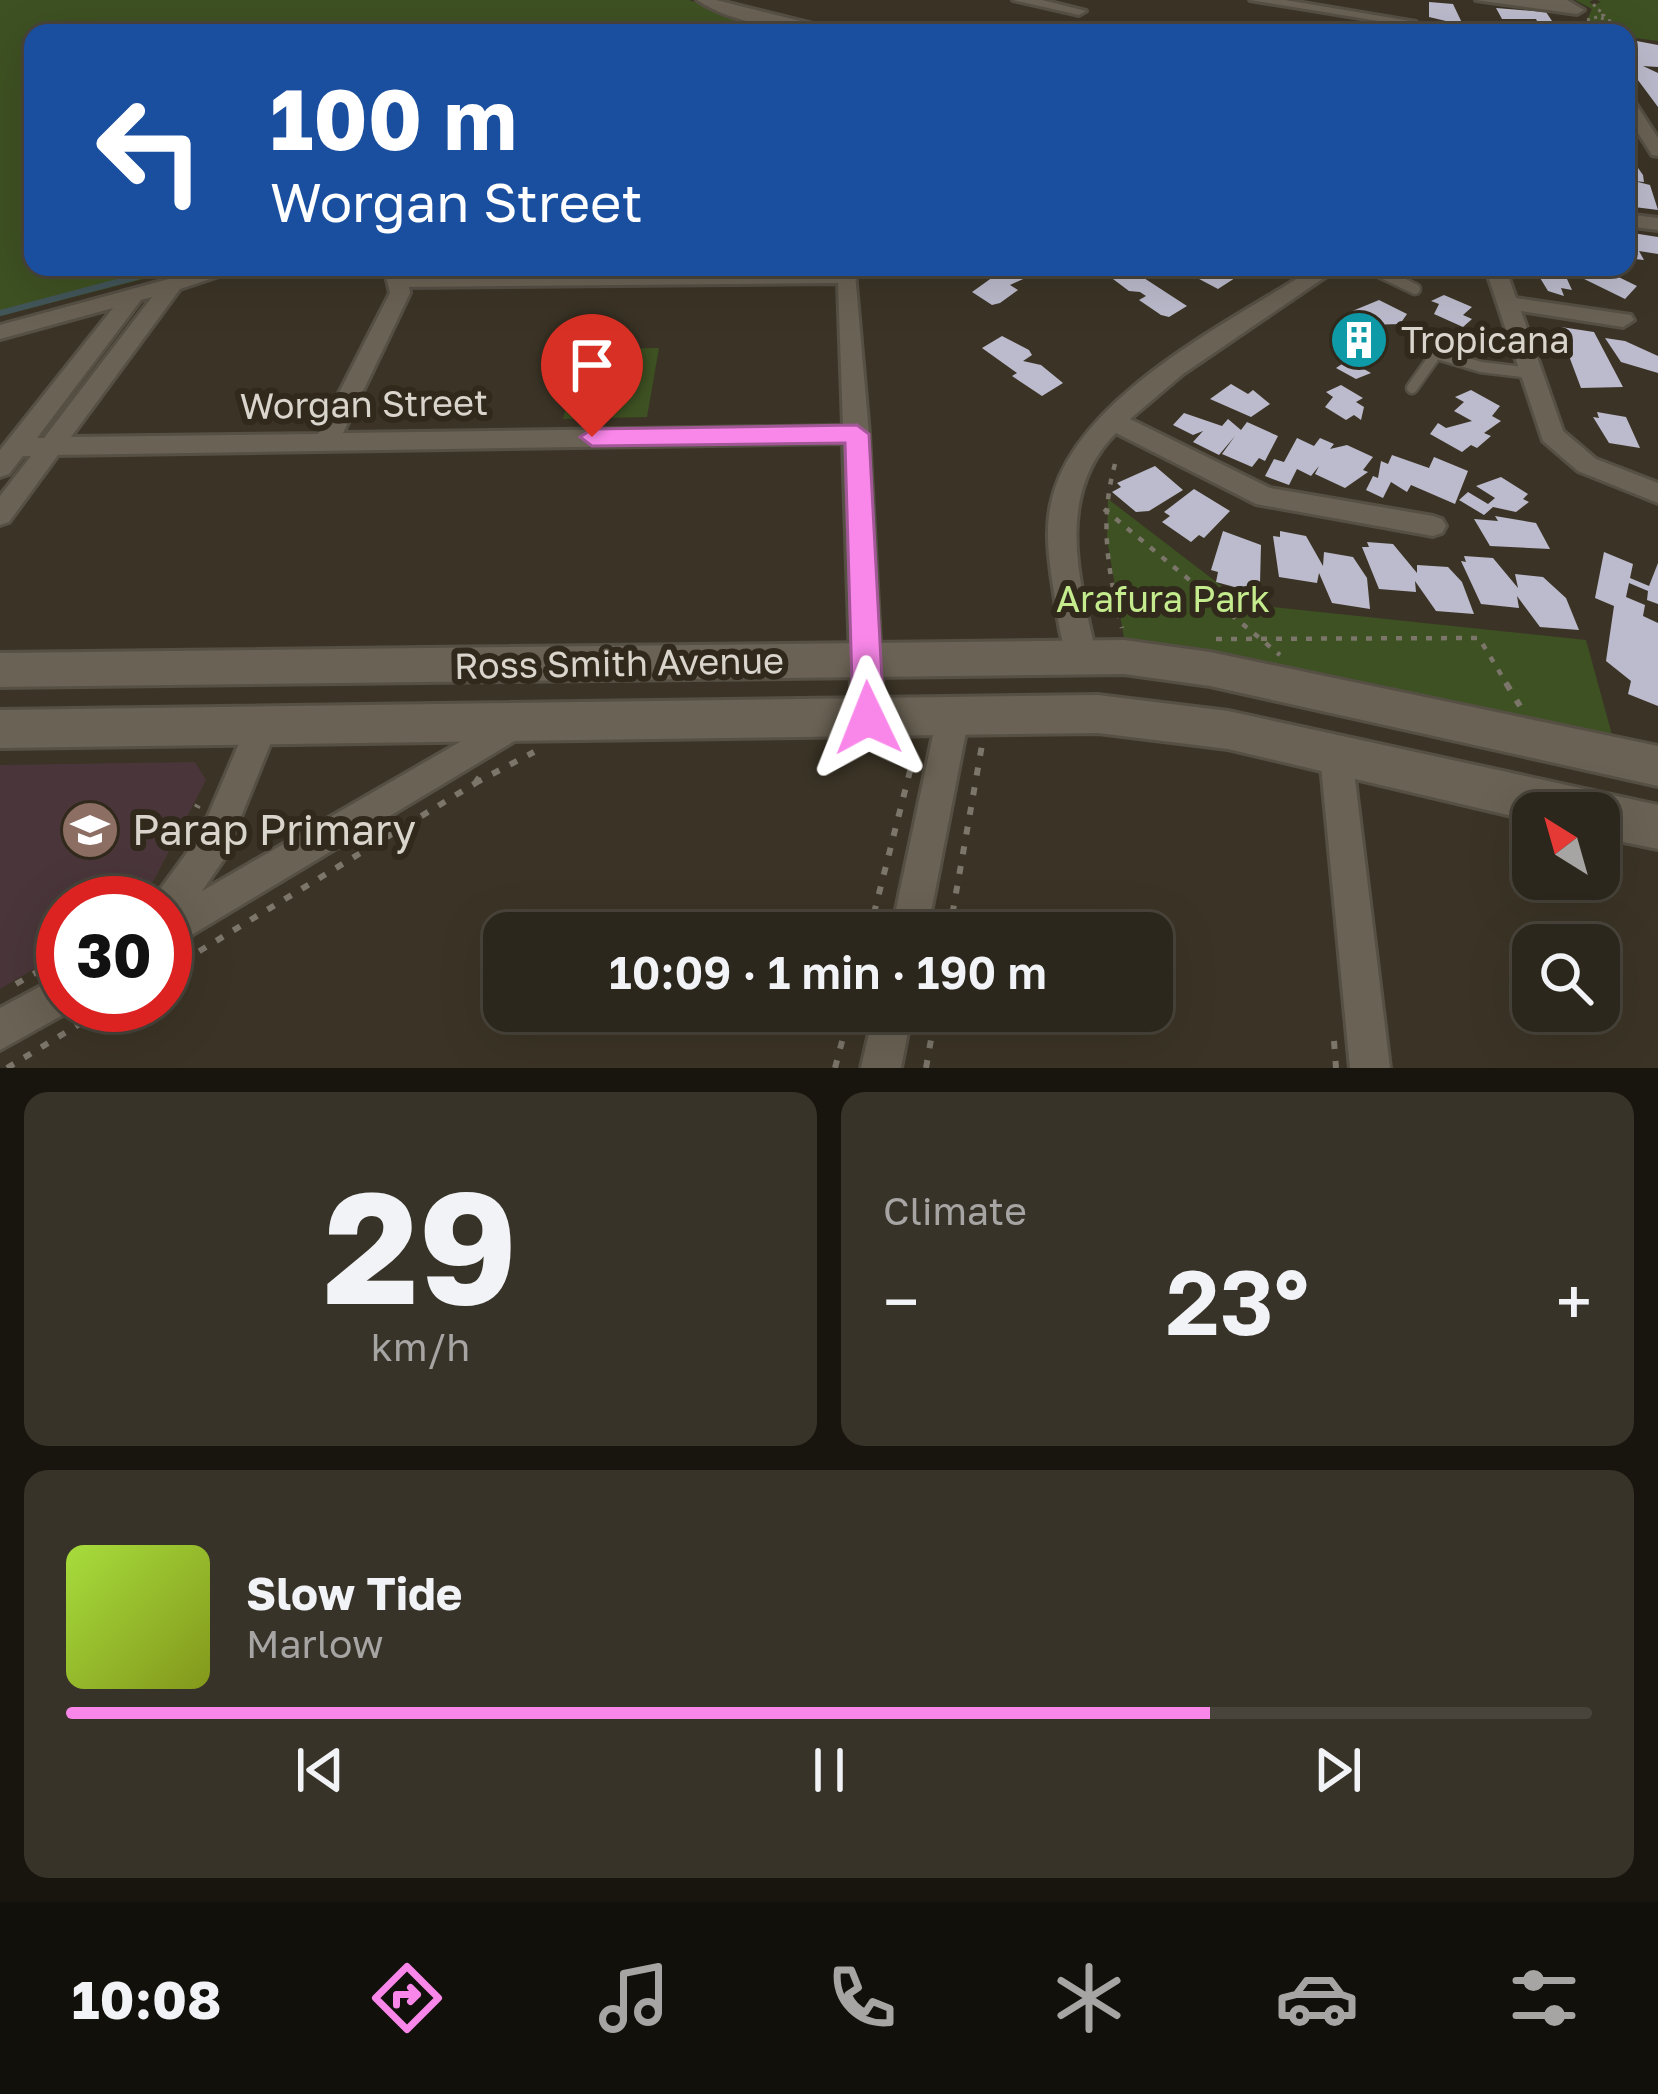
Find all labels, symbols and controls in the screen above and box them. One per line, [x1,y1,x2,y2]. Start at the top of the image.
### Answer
text: 100 m [270,68,517,168]
icon: left [72,72,228,228]
text: Worgan Street [270,169,643,234]
building icon: Tropicana [1328,309,1390,371]
pin [541,314,643,437]
place label: Tropicana [1401,318,1570,361]
icon: arrive [559,332,625,398]
street label: Worgan Street [239,380,489,427]
park label: Arafura Park [1056,577,1270,620]
street label: Ross Smith Avenue [454,638,784,687]
position arrow [805,655,931,781]
north arrow [1512,792,1620,900]
map controls [1512,792,1620,1032]
school or university icon: Parap Primary [59,799,121,861]
place label: Parap Primary [132,804,416,854]
speed limit sign: 30 [36,876,192,1032]
button: search [1512,924,1620,1032]
text: 10:09 · 1 min · 190 m [609,945,1047,999]
text: 29 [323,1151,518,1338]
text: Climate [883,1187,1027,1234]
text: 23° [1166,1247,1309,1355]
text: − [883,1261,919,1341]
text: + [1556,1261,1592,1341]
text: km/h [371,1323,470,1370]
text: Slow Tide [246,1566,462,1620]
text: Marlow [246,1620,383,1667]
icon: previous [287,1737,353,1803]
icon: pause [796,1737,862,1803]
icon: next [1305,1737,1371,1803]
icon: directions [365,1956,449,2040]
icon: music [592,1956,676,2040]
icon: phone [820,1956,904,2040]
icon: climate [1047,1956,1131,2040]
icon: car [1275,1956,1359,2040]
icon: filters [1502,1956,1586,2040]
text: 10:08 [72,1966,222,2031]

